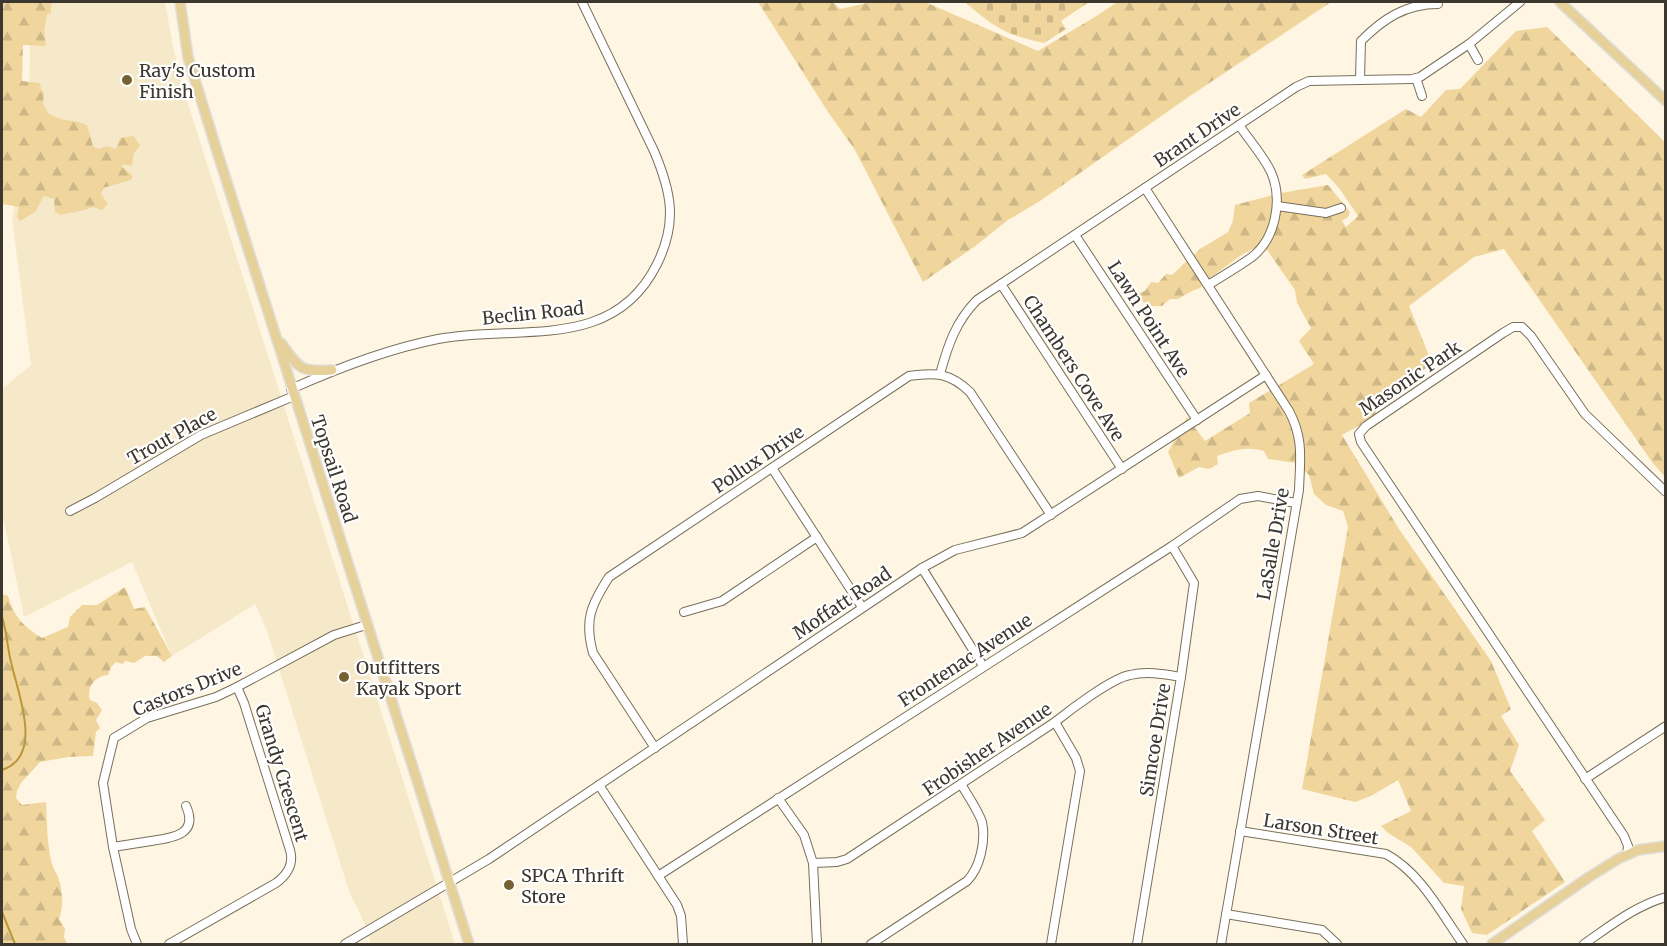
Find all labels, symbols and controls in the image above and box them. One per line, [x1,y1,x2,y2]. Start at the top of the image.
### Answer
place label: Ray's Custom Finish [139,59,256,103]
marker: Ray's Custom Finish [120,73,134,87]
street label: Brant Drive [1149,98,1245,172]
street label: Lawn Point Ave [1103,256,1195,382]
street label: Chambers Cove Ave [1018,291,1130,445]
street label: Beclin Road [481,296,585,330]
street label: Masonic Park [1355,335,1466,420]
street label: Trout Place [124,402,220,470]
street label: Topsail Road [306,412,362,526]
street label: Pollux Drive [708,420,808,498]
street label: LaSalle Drive [1252,486,1294,602]
street label: Moffatt Road [788,562,896,644]
street label: Frontenac Avenue [894,608,1036,712]
place label: Outfitters Kayak Sport [356,656,461,700]
street label: Castors Drive [129,657,245,721]
marker: Outfitters Kayak Sport [337,670,351,684]
street label: Simcoe Drive [1135,682,1175,798]
street label: Frobisher Avenue [918,697,1056,801]
street label: Grandy Crescent [250,702,314,844]
street label: Larson Street [1262,809,1380,849]
place label: SPCA Thrift Store [521,864,624,908]
marker: SPCA Thrift Store [502,878,516,892]

